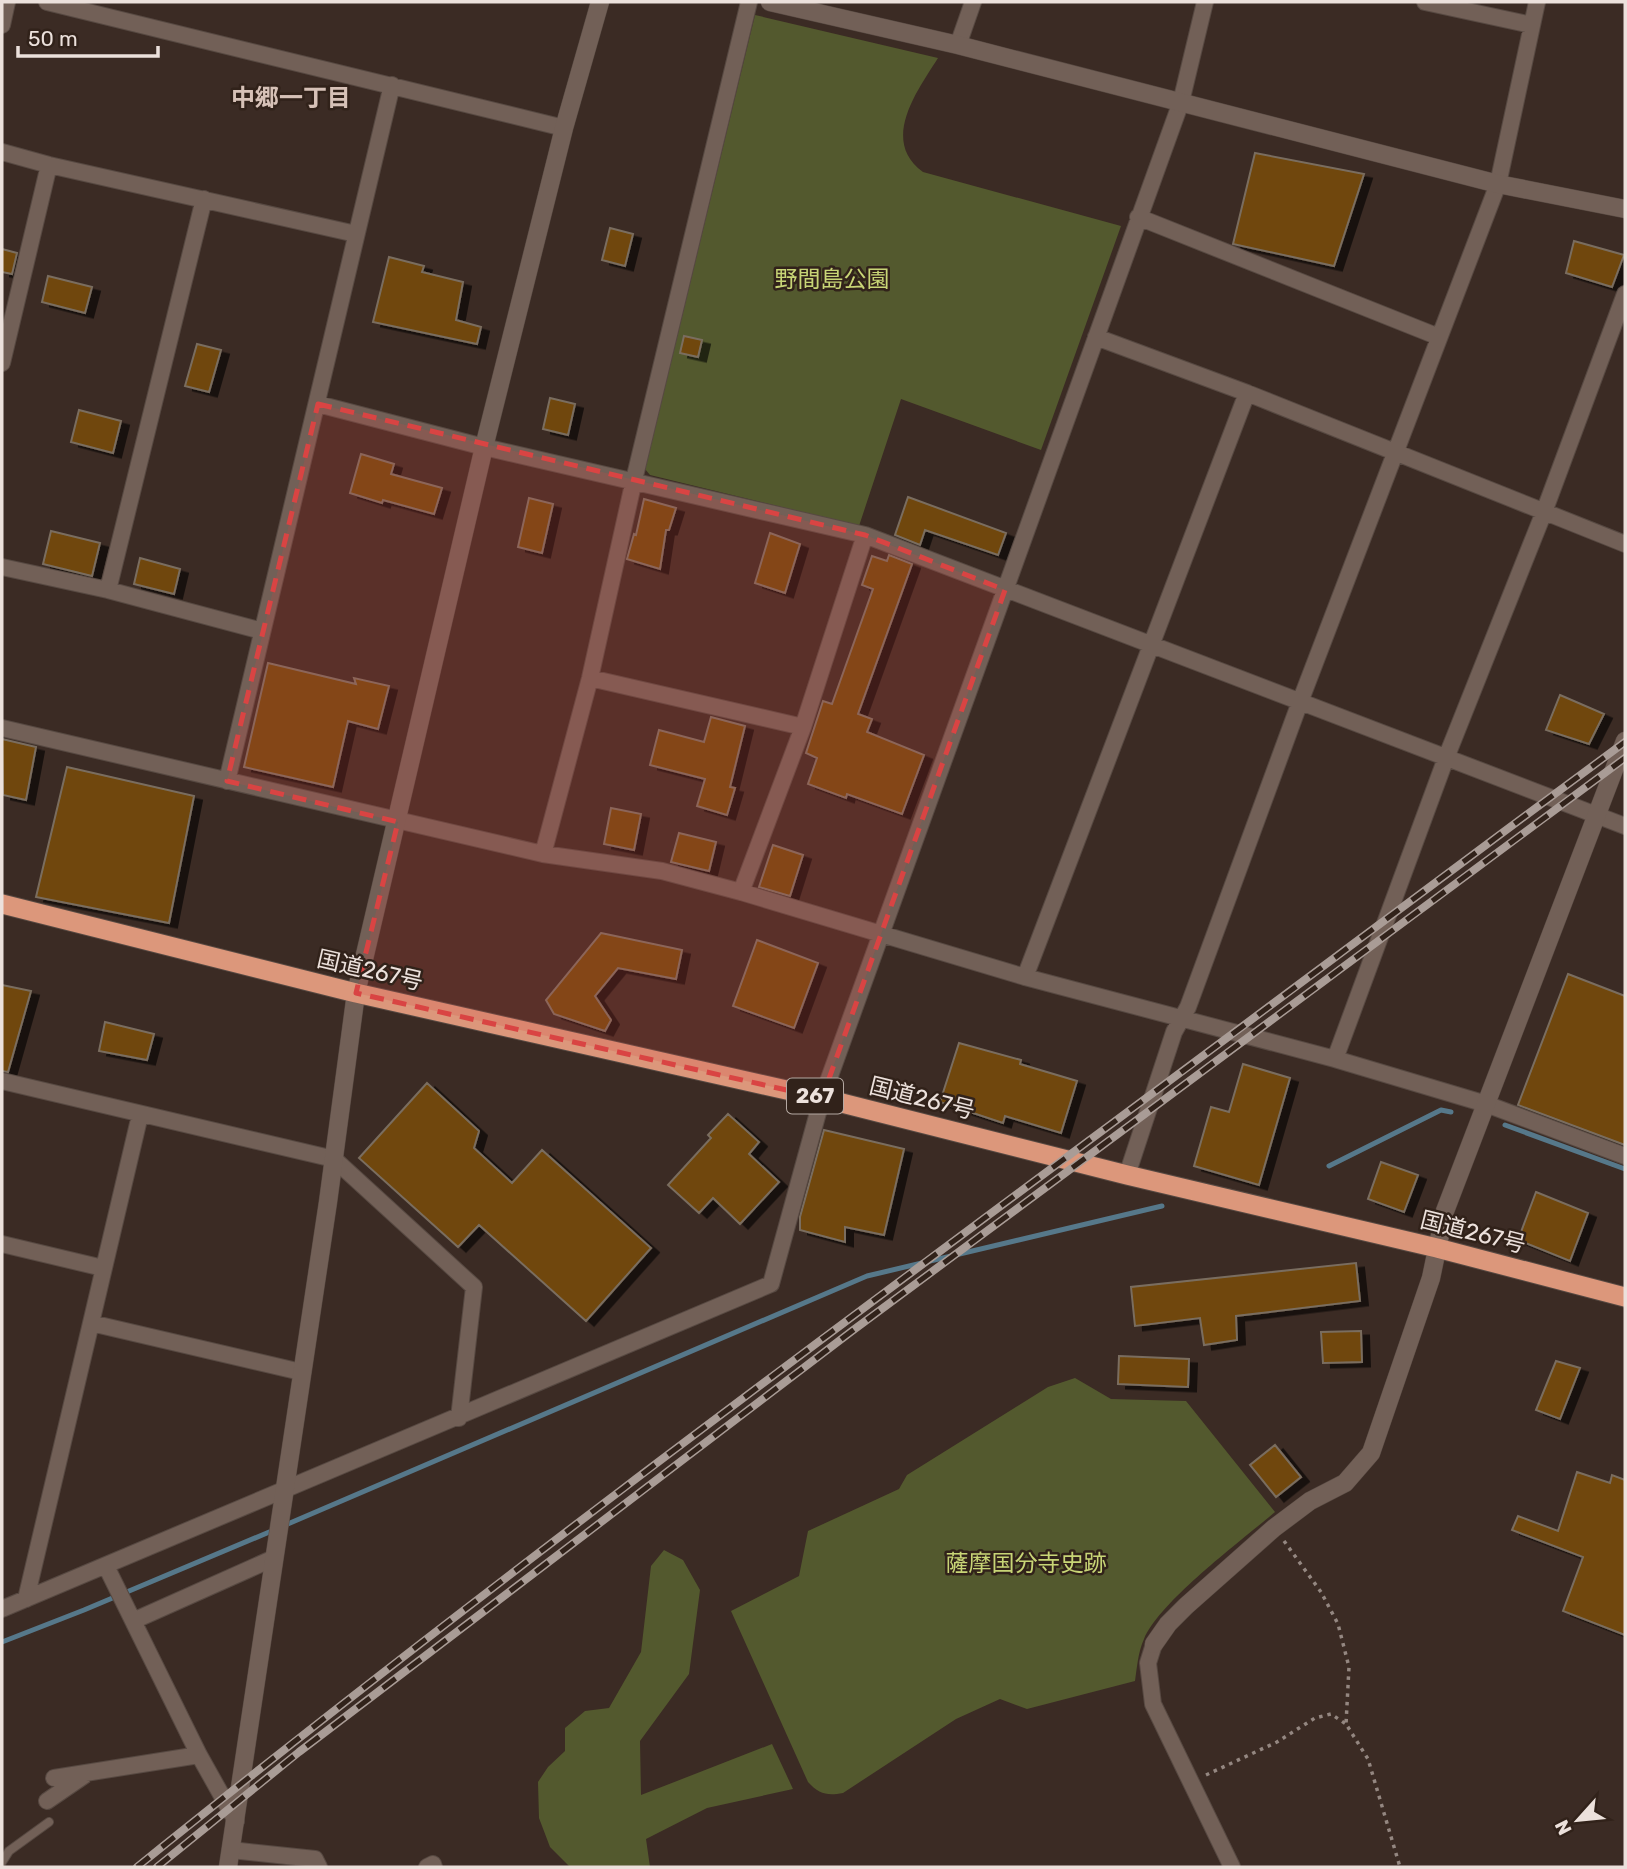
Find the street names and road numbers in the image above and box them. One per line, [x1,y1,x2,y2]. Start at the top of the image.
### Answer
street label: 国道267号 [315,944,425,996]
street label: 国道267号 [866,1071,978,1125]
road number: 267 [787,1078,843,1114]
street label: 国道267号 [1417,1205,1529,1259]

